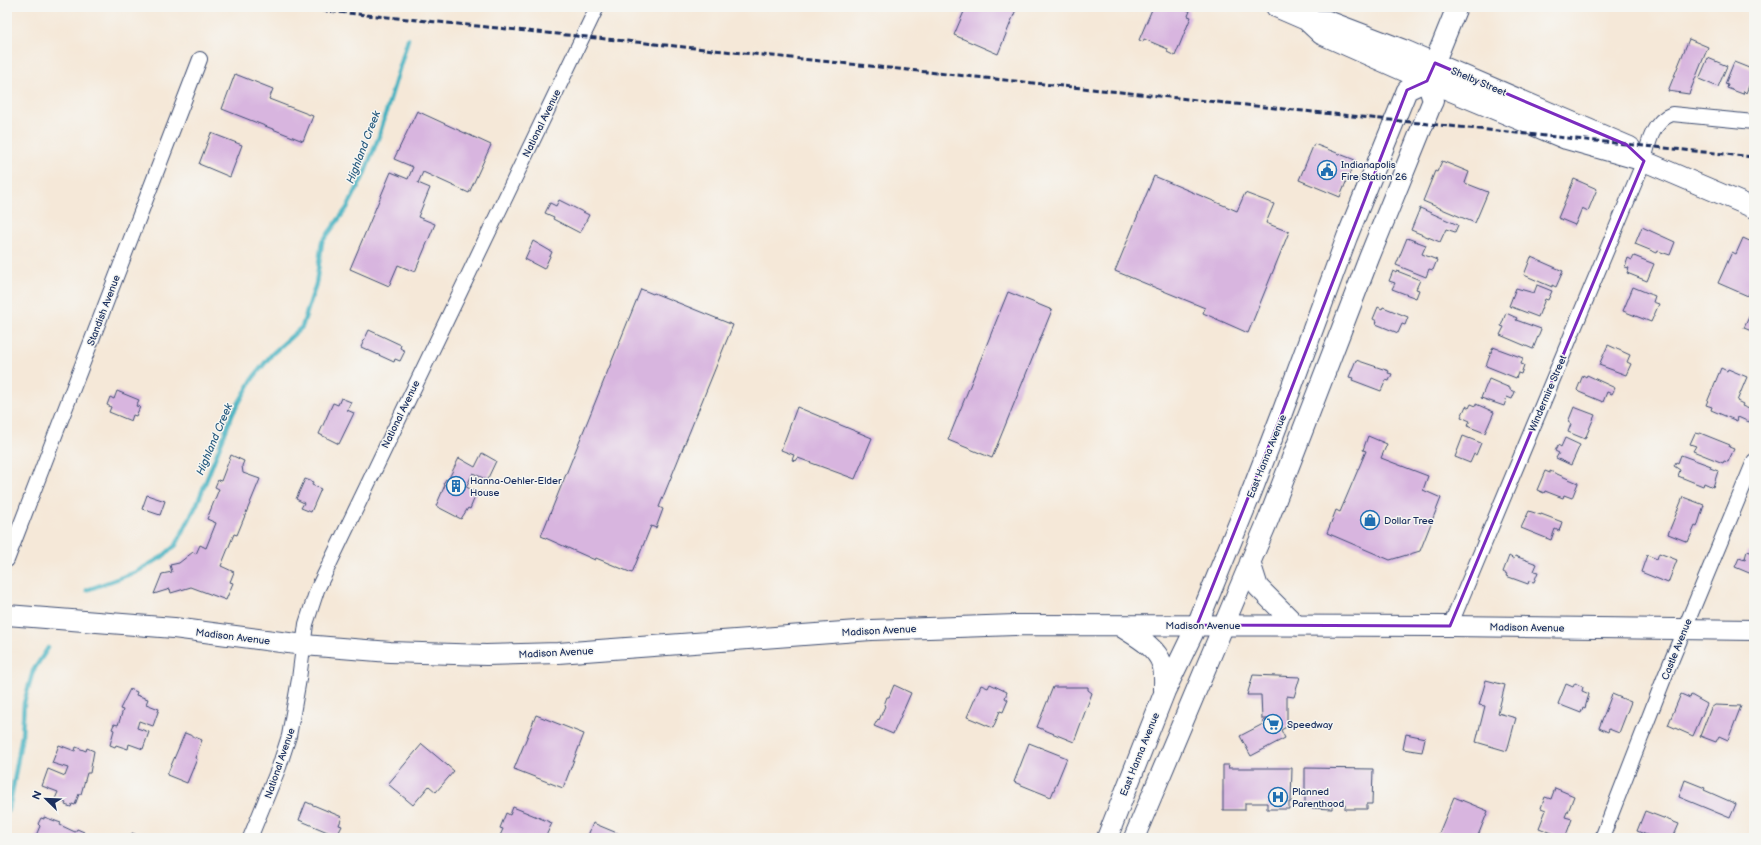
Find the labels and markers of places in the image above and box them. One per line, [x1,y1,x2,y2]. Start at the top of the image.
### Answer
public building icon: Indianapolis Fire Station 26 [1316,159,1338,181]
place label: Indianapolis Fire Station 26 [1341,159,1407,183]
building icon: Hanna-Oehler-Elder House [445,475,467,497]
place label: Hanna-Oehler-Elder House [470,475,562,499]
shop icon: Dollar Tree [1359,509,1381,531]
place label: Dollar Tree [1384,515,1434,527]
supermarket icon: Speedway [1262,713,1284,735]
place label: Speedway [1287,719,1333,731]
hospital icon: Planned Parenthood [1267,786,1289,808]
place label: Planned Parenthood [1292,786,1344,810]

